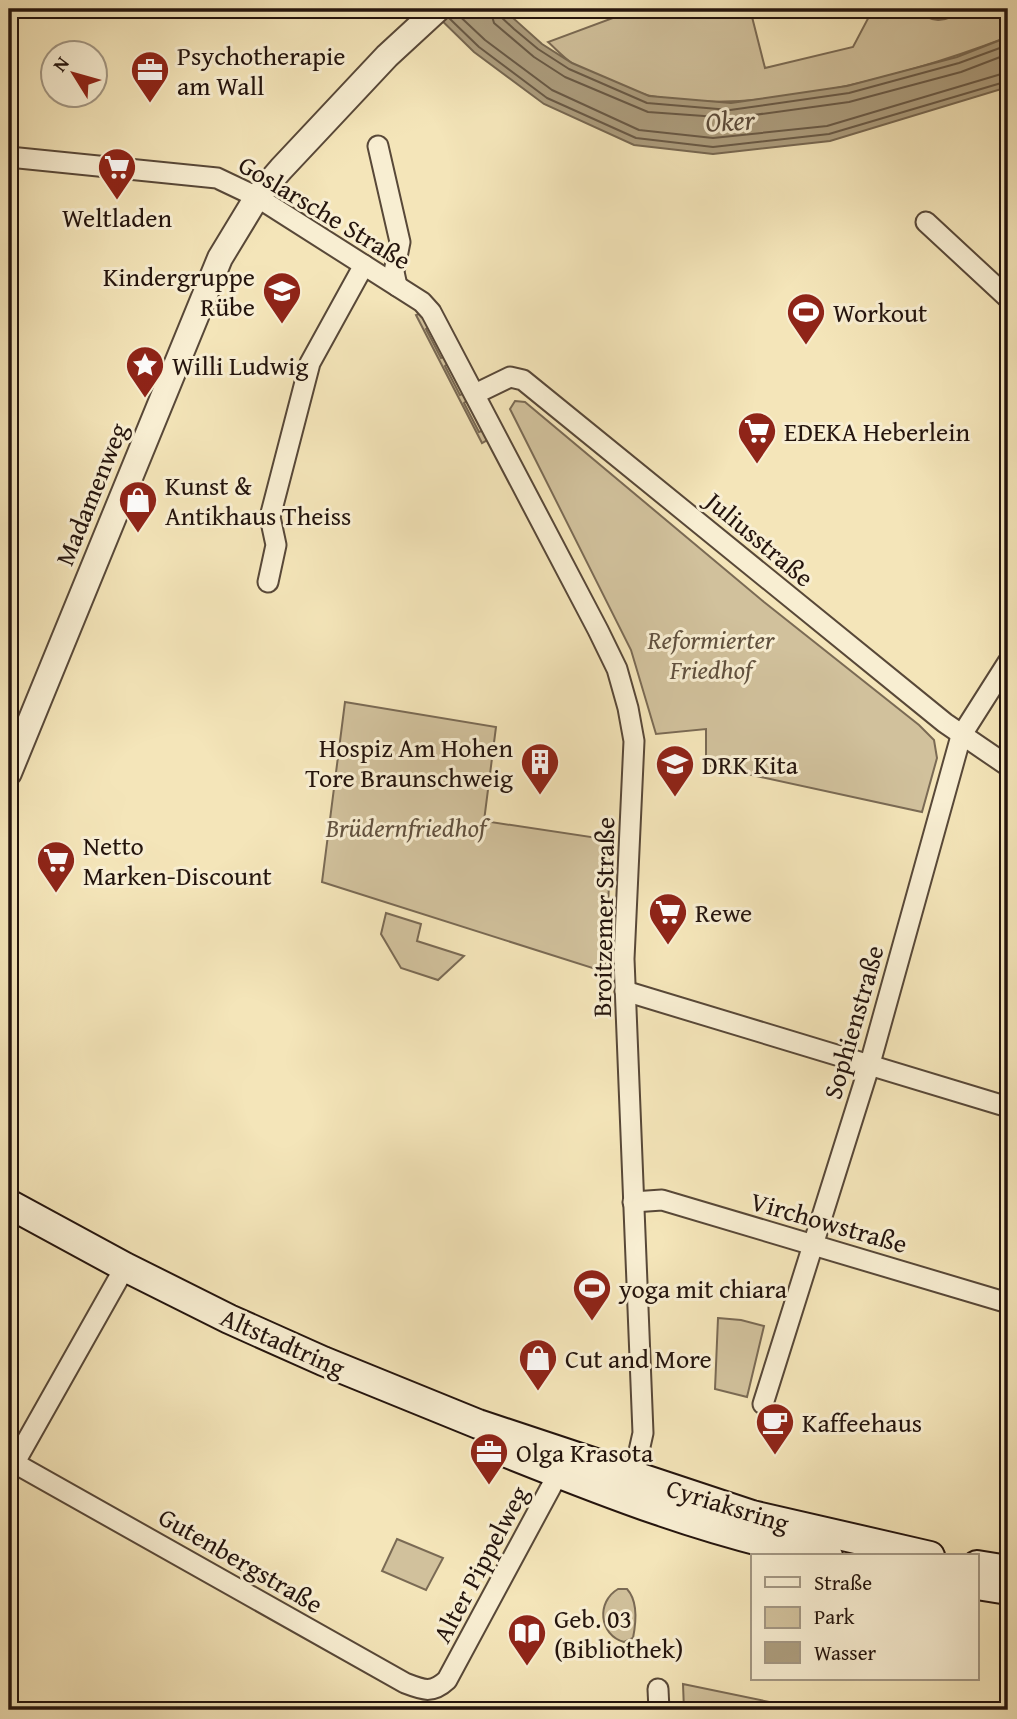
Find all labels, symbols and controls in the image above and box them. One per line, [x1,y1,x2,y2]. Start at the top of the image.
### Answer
place label: Psychotherapie am Wall [177,36,346,105]
north arrow [38,38,108,108]
office icon: Psychotherapie am Wall [129,49,171,104]
text: N [45,50,76,77]
water label: Oker [704,98,758,142]
street label: Goslarsche Straße [231,145,419,279]
supermarket icon: Weltladen [96,146,138,201]
place label: Weltladen [62,198,172,237]
place label: Kindergruppe Rübe [103,257,255,326]
school or university icon: Kindergruppe Rübe [261,270,303,325]
sports icon: Workout [785,291,827,346]
place label: Workout [833,293,927,332]
place icon: Willi Ludwig [124,344,166,399]
place label: Willi Ludwig [172,346,308,385]
supermarket icon: EDEKA Heberlein [736,410,778,465]
place label: EDEKA Heberlein [784,412,971,451]
street label: Madamenweg [45,417,137,571]
place label: Kunst & Antikhaus Theiss [165,466,351,535]
shop icon: Kunst & Antikhaus Theiss [117,479,159,534]
street label: Juliusstraße [695,480,823,596]
park label: Reformierter Friedhof [646,620,776,689]
place label: Hospiz Am Hohen Tore Braunschweig [305,728,513,797]
building icon: Hospiz Am Hohen Tore Braunschweig [519,741,561,796]
school or university icon: DRK Kita [654,743,696,798]
place label: DRK Kita [702,745,799,784]
park label: Brüdernfriedhof [325,808,491,847]
street label: Broitzemer Straße [582,817,624,1017]
place label: Netto Marken-Discount [83,826,272,895]
supermarket icon: Netto Marken-Discount [35,839,77,894]
supermarket icon: Rewe [647,891,689,946]
place label: Rewe [695,893,752,932]
street label: Sophienstraße [812,940,894,1104]
street label: Virchowstraße [746,1181,912,1263]
sports icon: yoga mit chiara [571,1267,613,1322]
place label: yoga mit chiara [618,1269,788,1308]
street label: Altstadtring [214,1297,352,1387]
shop icon: Cut and More [517,1337,559,1392]
place label: Cut and More [565,1339,712,1378]
cafe icon: Kaffeehaus [754,1401,796,1456]
place label: Kaffeehaus [802,1403,922,1442]
office icon: Olga Krasota [468,1431,510,1486]
place label: Olga Krasota [516,1433,654,1472]
street label: Cyriaksring [662,1468,794,1542]
street label: Alter Pippelweg [422,1479,538,1649]
street label: Gutenbergstraße [151,1497,331,1623]
legend [751,1554,978,1680]
text: Straße [814,1567,872,1598]
place label: Geb. 03 (Bibliothek) [554,1599,683,1668]
text: Park [814,1601,855,1632]
library icon: Geb. 03 (Bibliothek) [506,1612,548,1667]
text: Wasser [814,1637,876,1668]

